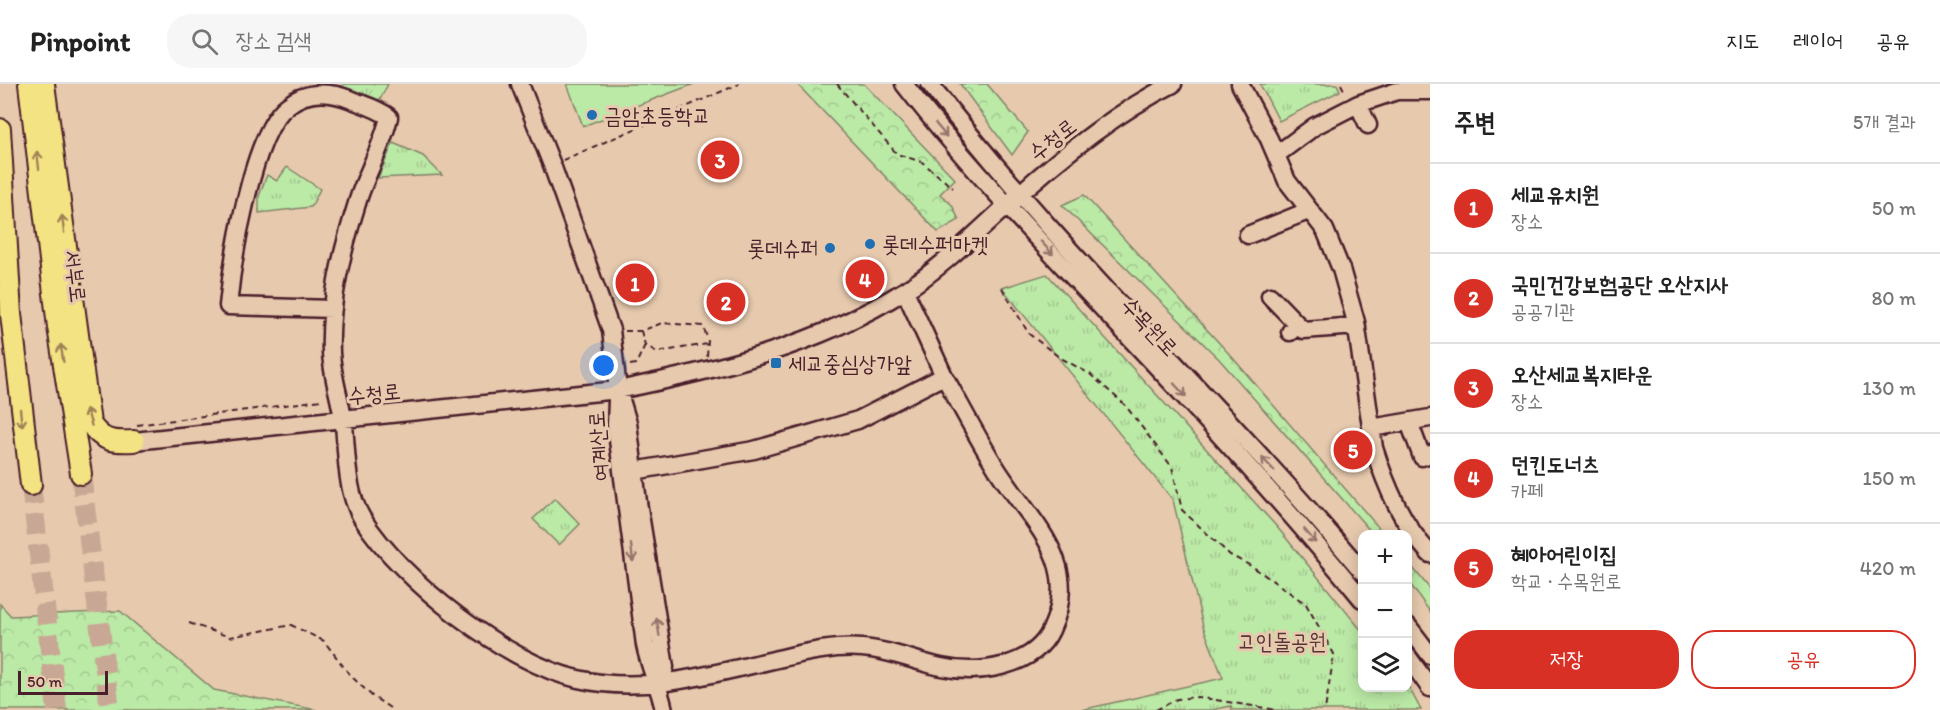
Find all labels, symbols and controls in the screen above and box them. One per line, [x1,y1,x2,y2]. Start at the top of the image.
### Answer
search box [167,14,587,68]
text: Pinpoint [30,24,131,58]
icon: search [188,25,221,58]
text: 장소 검색 [236,27,311,54]
text: 지도 [1726,28,1760,53]
text: 레이어 [1793,28,1843,53]
text: 공유 [1876,28,1910,53]
place label: 금암초등학교 [604,102,710,129]
text: 주변 [1454,106,1496,138]
marker: 금암초등학교 [585,108,599,122]
text: 5개 결과 [1853,110,1916,134]
street label: 수청로 [1023,112,1082,166]
one-way arrow [934,122,947,138]
pin: 3 [700,138,740,182]
one-way arrow [32,151,43,170]
text: 세교유치원 [1511,181,1600,208]
text: 1 [1469,196,1478,220]
text: 50 m [1872,196,1916,220]
text: 장소 [1511,209,1543,233]
one-way arrow [57,215,68,235]
place label: 롯데수퍼마켓 [882,231,988,258]
place label: 롯데슈퍼 [747,235,818,262]
marker: 롯데수퍼마켓 [863,237,877,251]
one-way arrow [1039,240,1053,255]
marker: 롯데슈퍼 [823,241,837,255]
street label: 서부로 [59,248,92,304]
pin: 4 [846,256,884,302]
pin: 1 [616,260,654,306]
text: 국민건강보험공단 오산지사 [1511,271,1728,298]
pin: 2 [706,280,746,324]
text: 2 [1468,286,1479,310]
text: 80 m [1871,286,1916,310]
street label: 수목원로 [1116,291,1184,361]
text: 공공기관 [1511,299,1575,323]
one-way arrow [57,344,68,364]
place label: 세교중심상가앞 [788,350,912,377]
your location [589,351,618,380]
marker: 세교중심상가앞 [769,356,783,370]
text: 오산세교복지타운 [1511,361,1653,388]
text: 3 [1468,376,1479,400]
text: 130 m [1862,376,1916,400]
street label: 수청로 [346,377,402,410]
one-way arrow [1172,383,1187,398]
text: 장소 [1511,389,1543,413]
one-way arrow [16,408,27,428]
one-way arrow [83,408,94,427]
street label: 여계산로 [583,410,614,482]
pin: 5 [1334,428,1372,472]
text: 던킨도너츠 [1511,451,1600,478]
one-way arrow [1261,456,1276,471]
text: 4 [1467,466,1480,490]
text: 150 m [1863,466,1916,490]
text: 카페 [1511,479,1543,503]
one-way arrow [1303,528,1316,544]
map controls [1358,530,1412,692]
button: + [1358,530,1412,584]
text: 혜아어린이집 [1511,541,1617,568]
one-way arrow [627,542,638,562]
text: 5 [1468,556,1479,580]
text: 420 m [1860,556,1916,580]
text: 학교 · 수목원로 [1511,569,1621,593]
button: − [1358,584,1412,638]
one-way arrow [653,618,664,638]
park label: 고인돌공원 [1238,628,1326,655]
button: 저장 [1454,630,1679,689]
button: 공유 [1691,630,1916,689]
button: layers [1358,638,1412,692]
scale bar [18,668,108,696]
text: 50 m [27,672,62,691]

